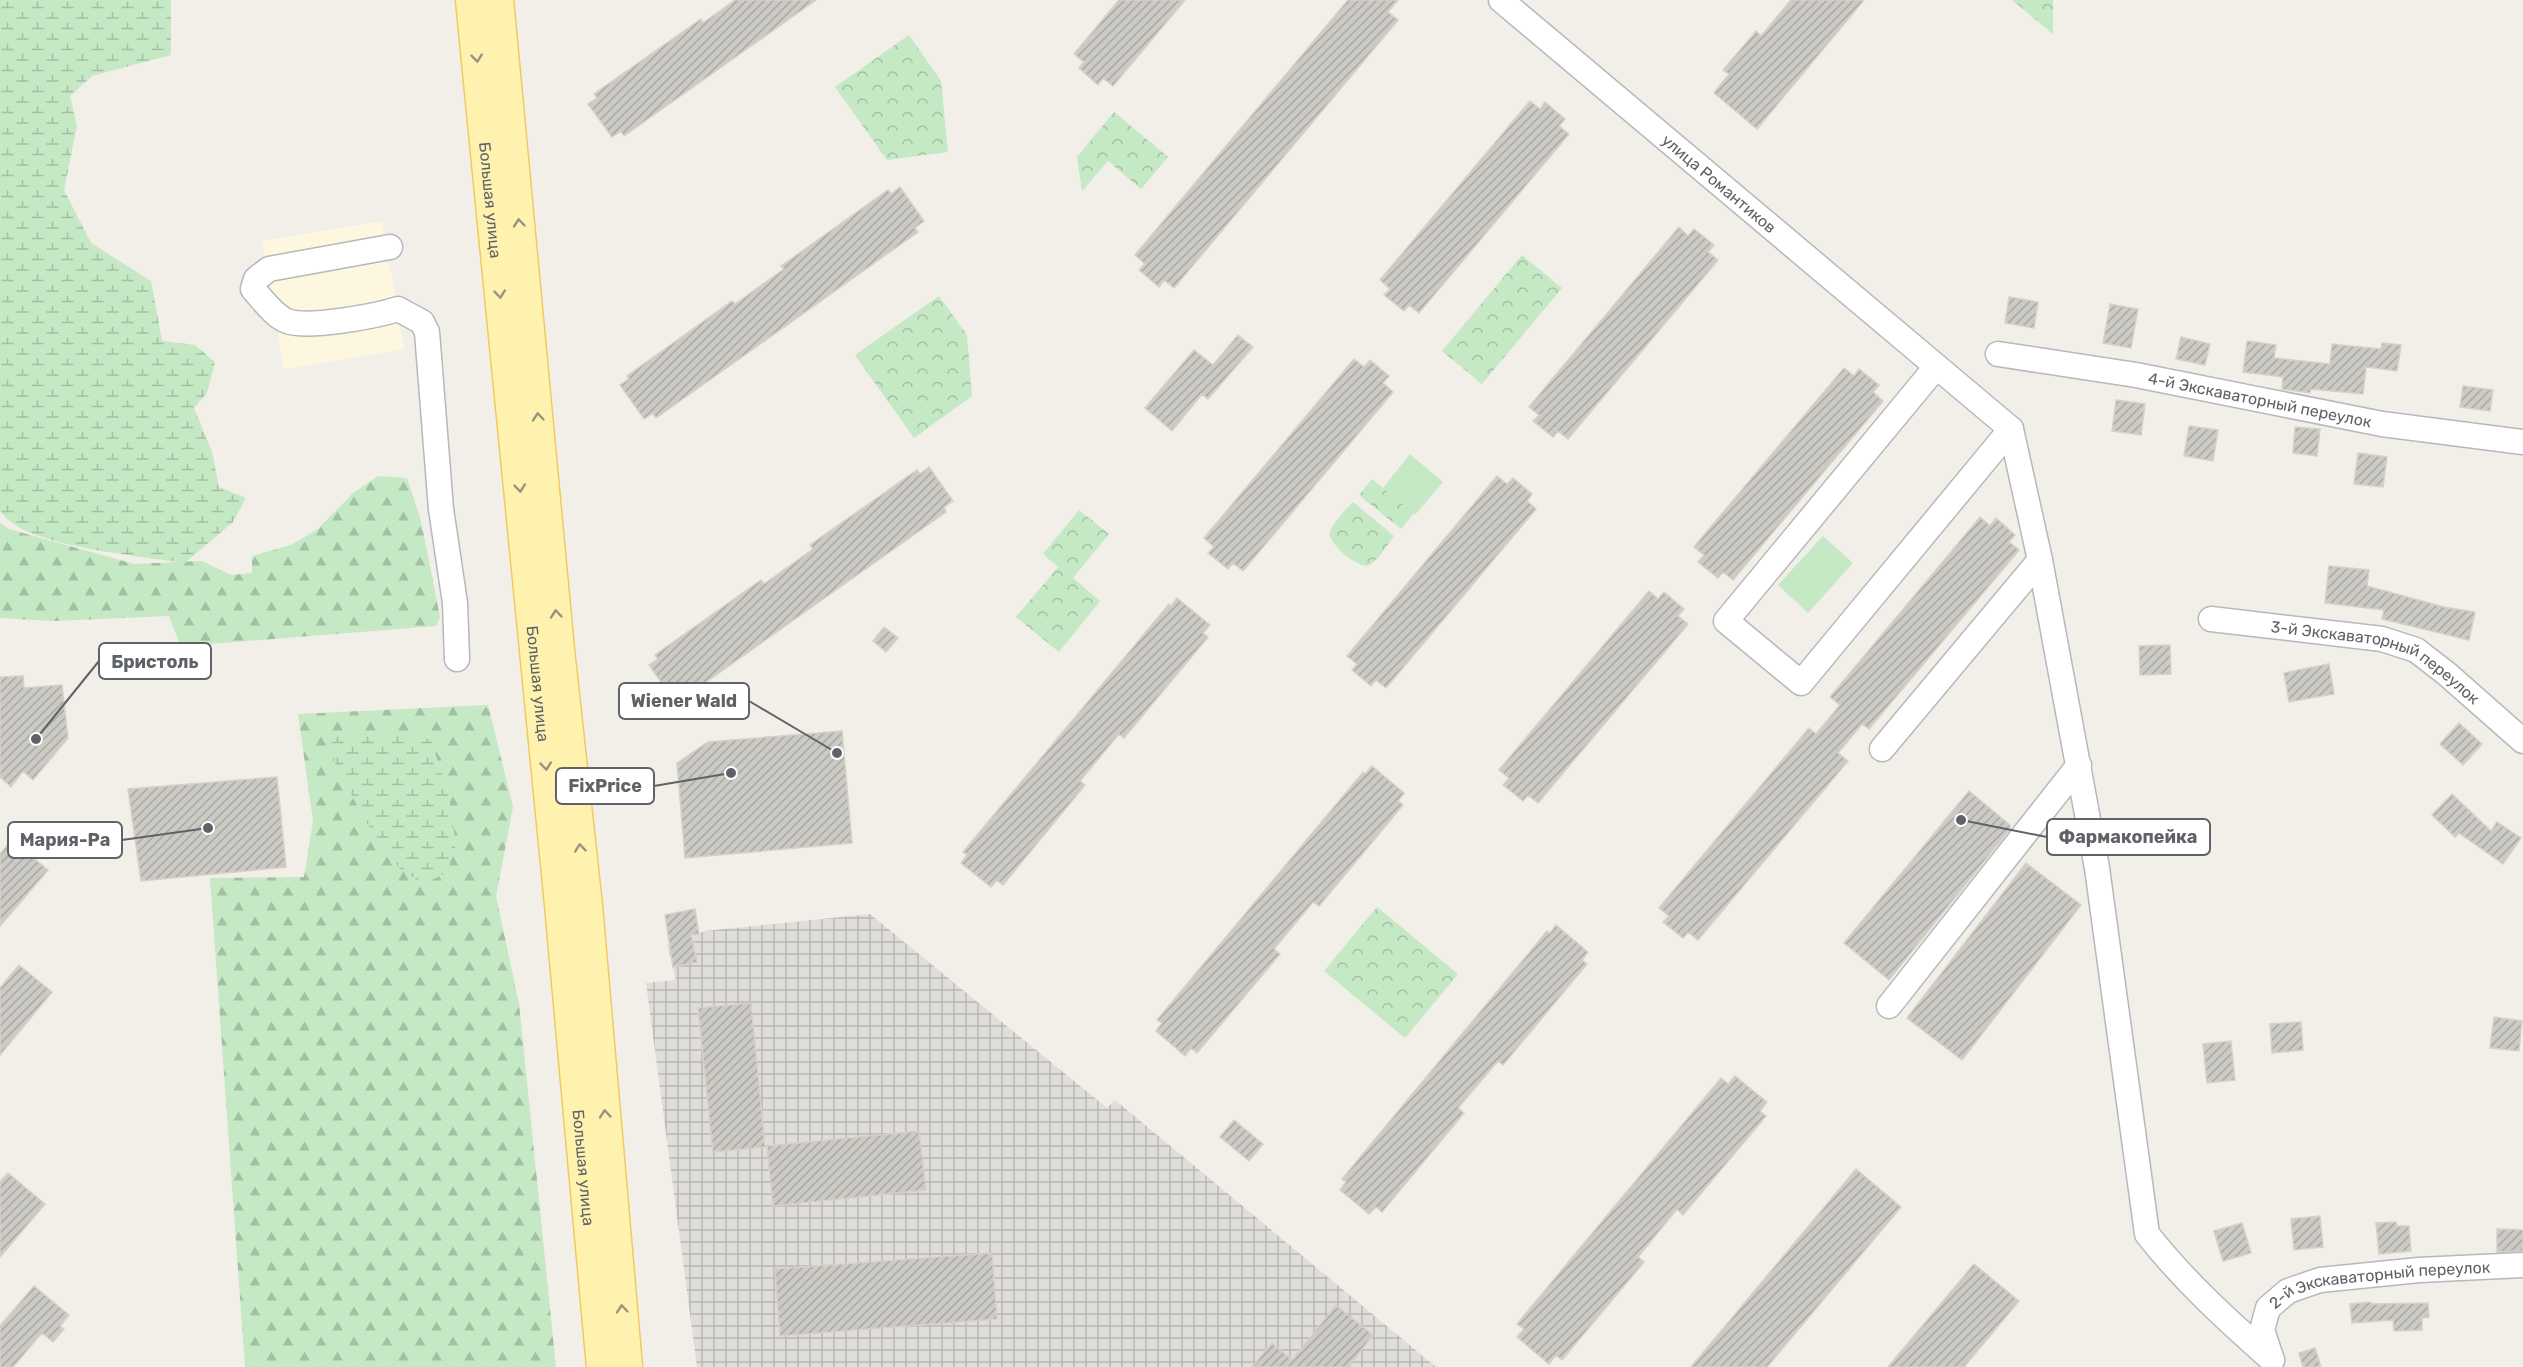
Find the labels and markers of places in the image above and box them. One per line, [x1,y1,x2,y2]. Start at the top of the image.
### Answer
callout: Бристоль [99,643,211,679]
callout: Wiener Wald [619,683,749,719]
callout: FixPrice [556,768,654,804]
callout: Фармакопейка [2047,819,2210,855]
callout: Мария-Ра [8,822,122,858]

